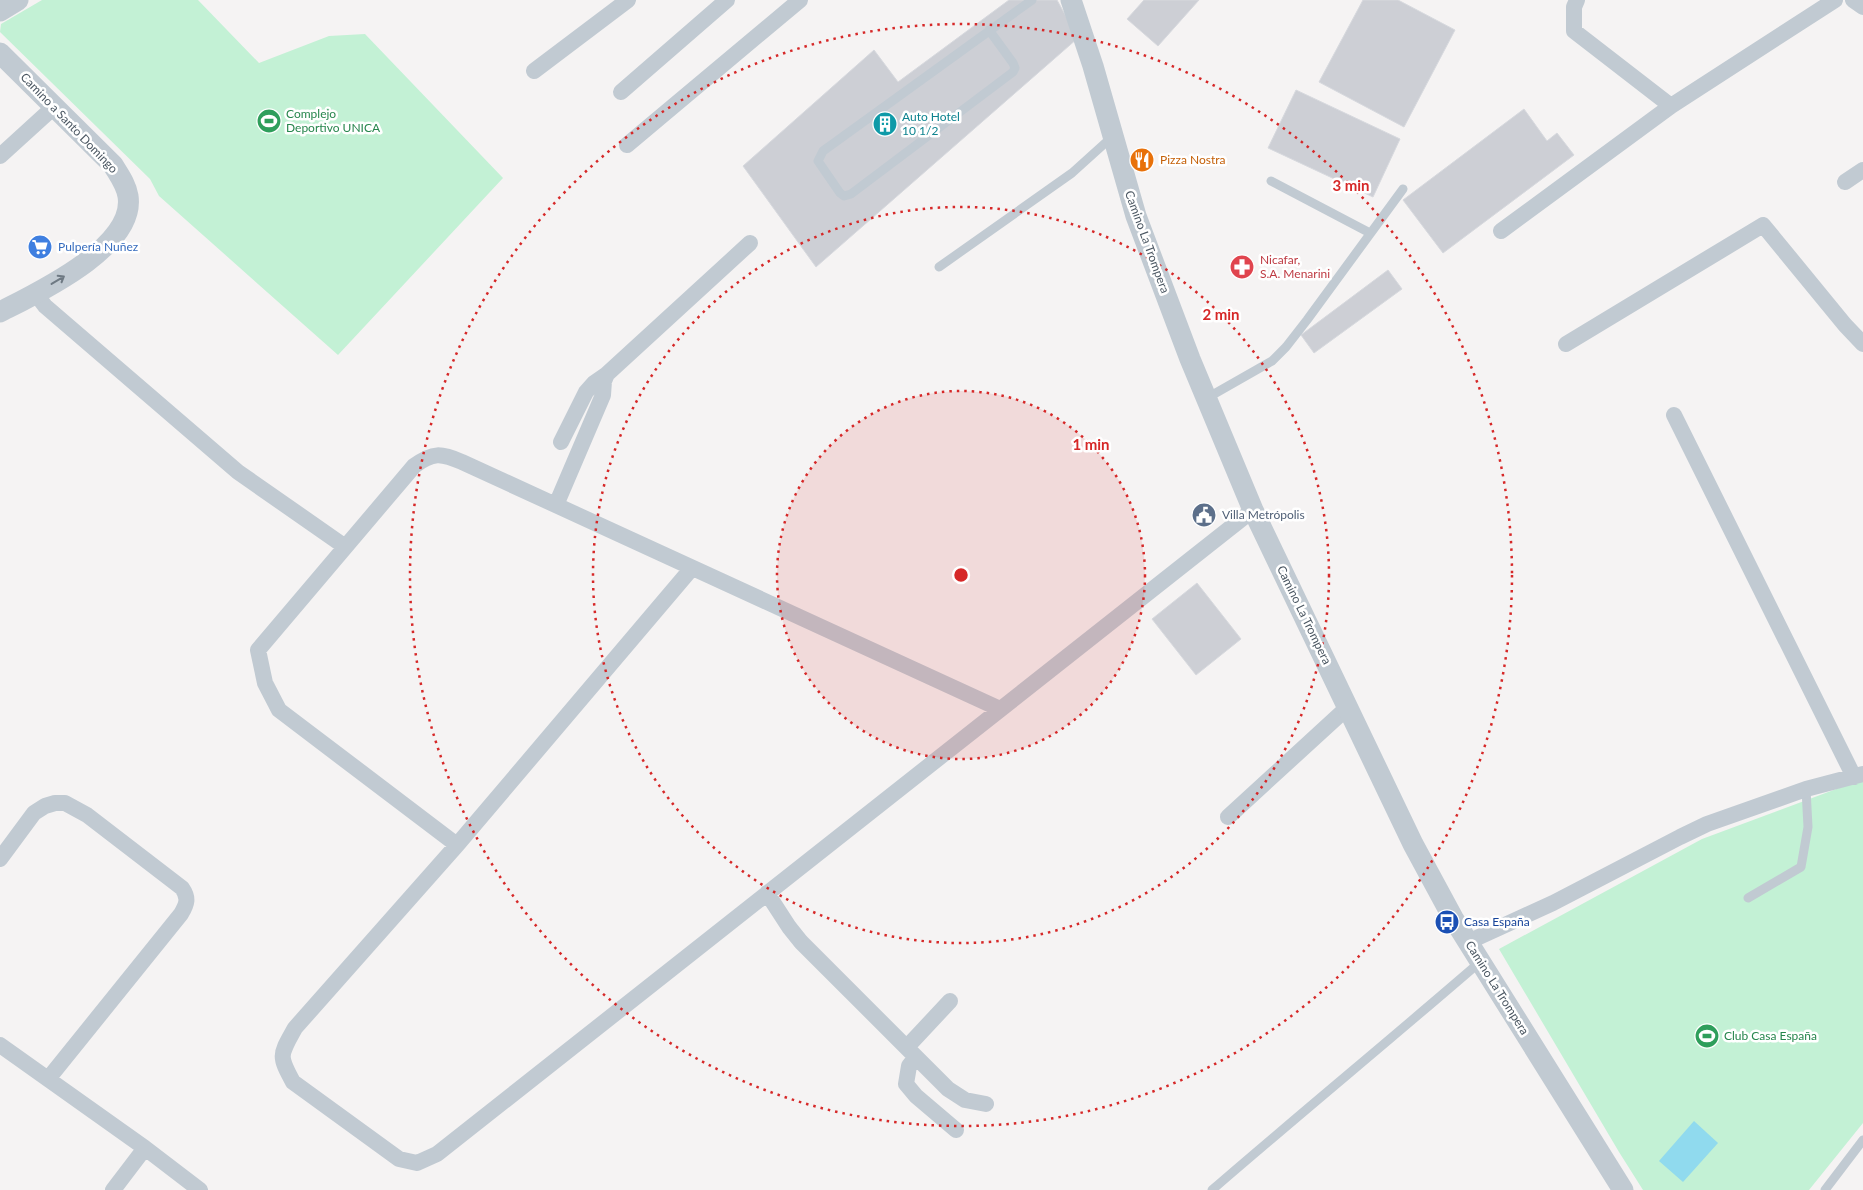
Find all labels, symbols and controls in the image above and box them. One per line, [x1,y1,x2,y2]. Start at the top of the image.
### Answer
street label: Camino a Santo Domingo [18,69,121,176]
place label: Complejo Deportivo UNICA [286,106,381,135]
sports icon: Complejo Deportivo UNICA [256,108,282,134]
place label: Auto Hotel 10 1/2 [902,109,960,138]
building icon: Auto Hotel 10 1/2 [872,111,898,137]
restaurant icon: Pizza Nostra [1129,147,1155,173]
place label: Pizza Nostra [1160,152,1225,167]
text: 3 min [1332,176,1370,194]
street label: Camino La Trompera [1122,189,1173,295]
supermarket icon: Pulpería Nuñez [27,234,53,260]
place label: Pulpería Nuñez [58,239,139,254]
place label: Nicafar, S.A. Menarini [1260,252,1330,281]
pharmacy icon: Nicafar, S.A. Menarini [1229,254,1255,280]
one-way arrow [51,275,65,285]
text: 2 min [1202,305,1240,323]
text: 1 min [1072,435,1110,453]
public building icon: Villa Metrópolis [1191,502,1217,528]
place label: Villa Metrópolis [1222,507,1305,522]
street label: Camino La Trompera [1274,563,1335,667]
centre of rings [952,566,970,584]
bus stop icon: Casa España [1434,909,1460,935]
place label: Casa España [1464,914,1530,929]
street label: Camino La Trompera [1462,938,1532,1038]
sports icon: Club Casa España [1694,1023,1720,1049]
place label: Club Casa España [1724,1028,1817,1043]

